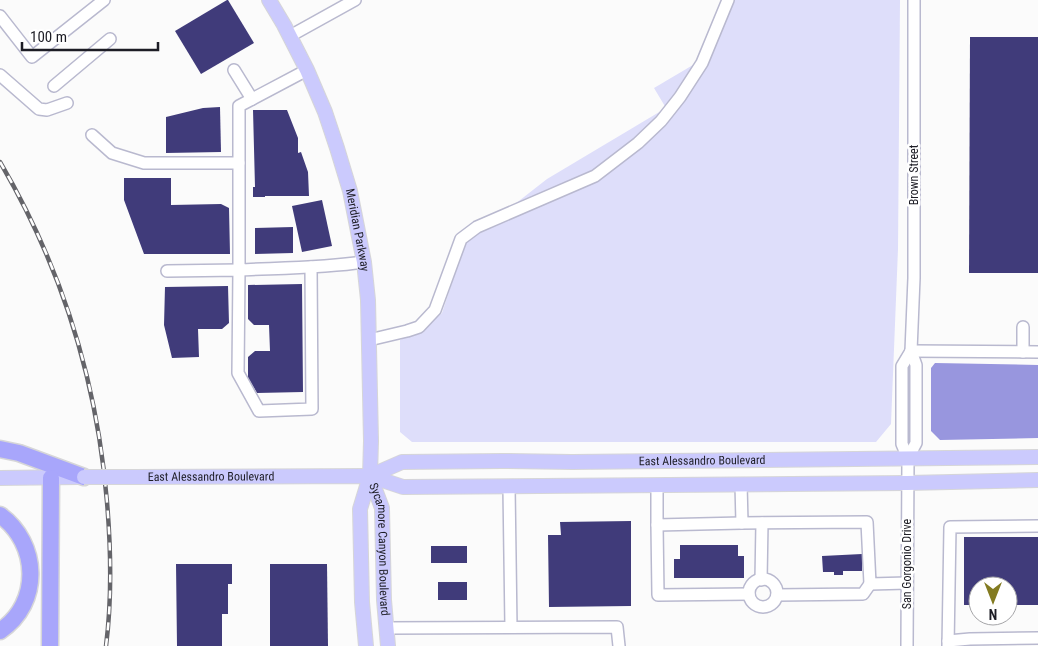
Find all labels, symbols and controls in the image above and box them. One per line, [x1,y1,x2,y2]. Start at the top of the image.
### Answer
scale bar [22,20,159,52]
text: 100 m [30,28,67,46]
street label: Brown Street [907,144,921,205]
street label: Meridian Parkway [343,187,372,272]
street label: East Alessandro Boulevard [639,453,766,468]
street label: East Alessandro Boulevard [148,469,274,484]
street label: Sycamore Canyon Boulevard [366,481,392,617]
street label: San Gorgonio Drive [900,518,914,609]
north arrow [968,576,1018,626]
text: N [989,606,997,622]

